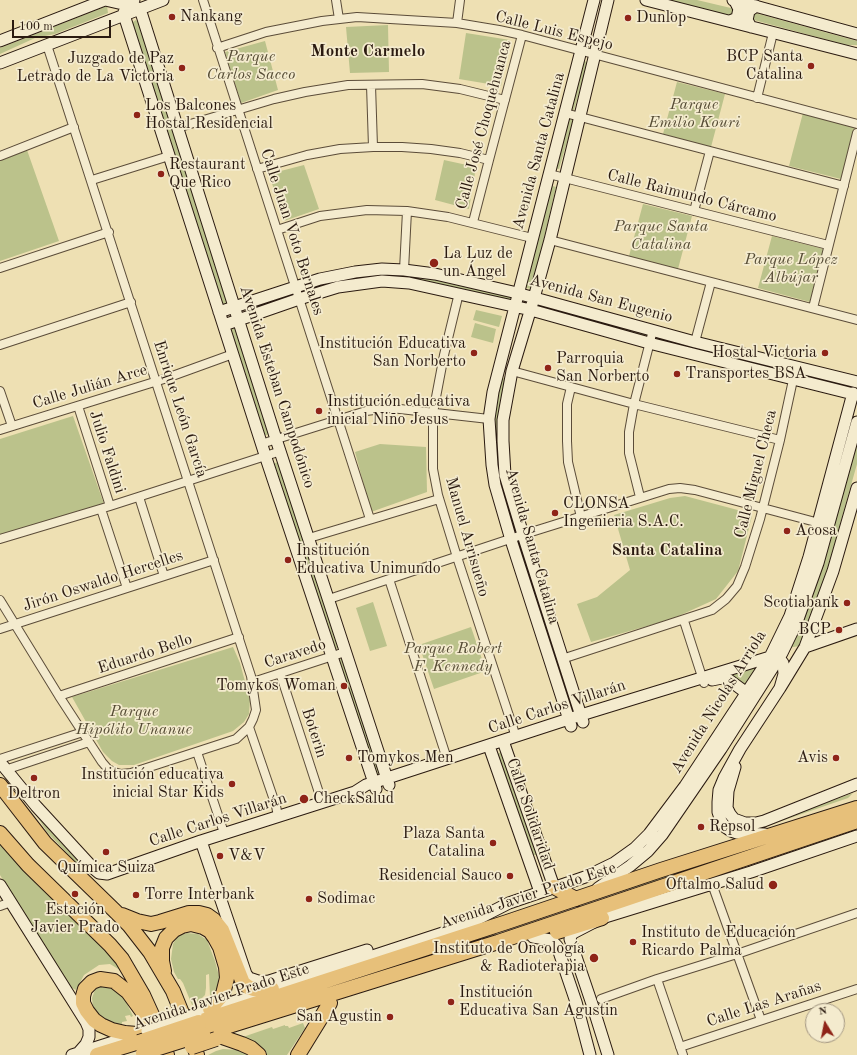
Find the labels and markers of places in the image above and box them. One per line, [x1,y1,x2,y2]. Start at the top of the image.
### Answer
place label: Nankang [180,7,242,27]
place label: Dunlop [636,8,686,28]
marker: Nankang [167,12,177,22]
marker: Dunlop [623,13,633,23]
place label: BCP Santa Catalina [726,47,803,85]
place label: Juzgado de Paz Letrado de La Victoria [17,49,174,87]
marker: BCP Santa Catalina [806,61,816,71]
marker: Juzgado de Paz Letrado de La Victoria [177,63,187,73]
place label: Los Balcones Hostal Residencial [145,96,273,134]
marker: Los Balcones Hostal Residencial [132,110,142,120]
place label: Restaurant Que Rico [169,155,246,193]
marker: Restaurant Que Rico [156,169,166,179]
place label: La Luz de un Ángel [443,244,513,282]
marker: La Luz de un Ángel [428,257,440,269]
place label: Institución Educativa San Norberto [319,334,466,372]
place label: Hostal Victoria [712,343,817,363]
marker: Institución Educativa San Norberto [469,348,479,358]
marker: Hostal Victoria [820,348,830,358]
place label: Parroquia San Norberto [556,349,649,387]
marker: Parroquia San Norberto [543,363,553,373]
place label: Transportes BSA [685,364,806,384]
marker: Transportes BSA [672,369,682,379]
place label: Institución educativa inicial Niño Jesus [327,392,470,430]
marker: Institución educativa inicial Niño Jesus [314,406,324,416]
place label: CLONSA Ingenieria S.A.C. [563,494,684,532]
marker: CLONSA Ingenieria S.A.C. [550,508,560,518]
place label: Acosa [795,521,837,541]
marker: Acosa [782,526,792,536]
place label: Institución Educativa Unimundo [296,541,441,579]
marker: Institución Educativa Unimundo [283,555,293,565]
place label: Scotiabank [763,593,839,613]
marker: Scotiabank [842,598,852,608]
place label: BCP [798,620,831,640]
marker: BCP [834,625,844,635]
place label: Tomykos Woman [216,676,336,696]
marker: Tomykos Woman [339,681,349,691]
place label: Tomykos Men [357,748,454,768]
place label: Avis [797,748,828,768]
marker: Tomykos Men [344,753,354,763]
marker: Avis [831,753,841,763]
place label: Institución educativa inicial Star Kids [81,765,224,803]
marker: Deltron [29,773,39,783]
marker: Institución educativa inicial Star Kids [227,779,237,789]
place label: Deltron [8,784,60,804]
place label: CheckSalud [313,789,394,809]
marker: CheckSalud [298,793,310,805]
place label: Repsol [709,817,755,837]
marker: Repsol [696,822,706,832]
place label: Plaza Santa Catalina [403,824,485,862]
marker: Plaza Santa Catalina [488,838,498,848]
place label: V&V [228,846,265,866]
marker: Química Suiza [101,847,111,857]
marker: V&V [215,851,225,861]
place label: Química Suiza [57,858,155,878]
place label: Residencial Sauco [378,866,502,886]
marker: Residencial Sauco [505,871,515,881]
place label: Oftalmo Salud [666,875,764,895]
marker: Oftalmo Salud [767,879,779,891]
place label: Torre Interbank [144,885,255,905]
marker: Estación Javier Prado [70,889,80,899]
place label: Sodimac [317,889,375,909]
marker: Torre Interbank [131,890,141,900]
marker: Sodimac [304,894,314,904]
place label: Estación Javier Prado [31,900,119,938]
place label: Instituto de Educación Ricardo Palma [641,923,796,961]
marker: Instituto de Educación Ricardo Palma [628,937,638,947]
place label: Instituto de Oncología & Radioterapia [433,939,585,977]
marker: Instituto de Oncología & Radioterapia [588,952,600,964]
place label: Institución Educativa San Agustin [459,983,618,1021]
marker: Institución Educativa San Agustin [446,997,456,1007]
place label: San Agustin [296,1007,382,1027]
marker: San Agustin [385,1012,395,1022]

